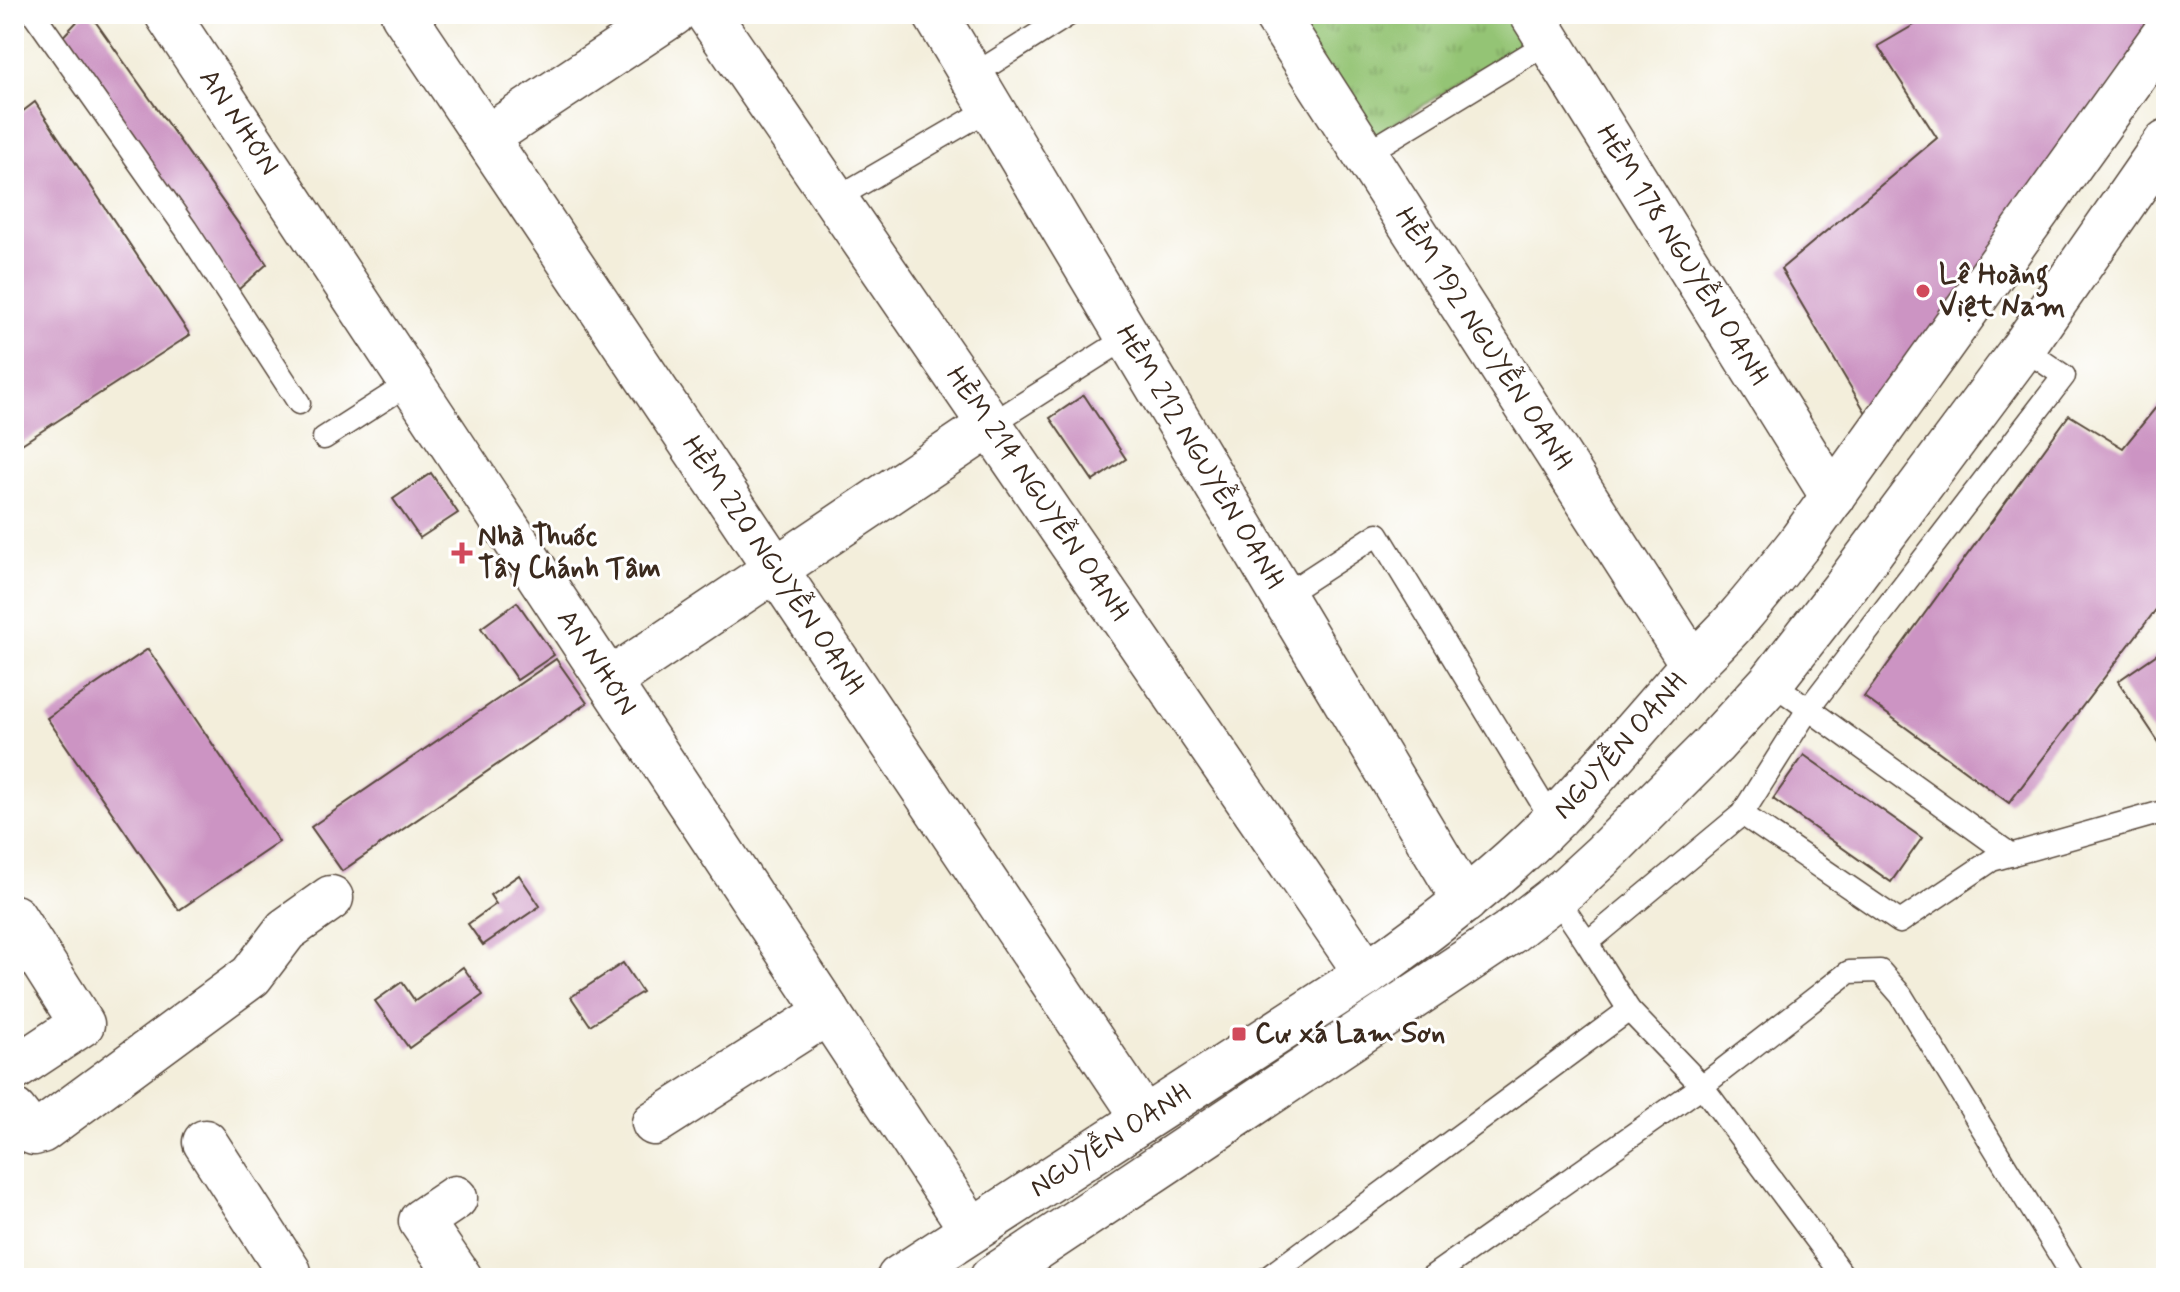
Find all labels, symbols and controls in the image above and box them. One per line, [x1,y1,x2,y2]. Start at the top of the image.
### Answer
street label: AN NHƠN [190,62,287,183]
street label: HẺM 178 NGUYỄN OANH [1587,118,1777,392]
street label: HẺM 192 NGUYỄN OANH [1386,201,1582,477]
place label: Lê Hoàng Việt Nam [1939,257,2065,326]
marker: Lê Hoàng Việt Nam [1914,282,1932,300]
street label: HẺM 212 NGUYỄN OANH [1106,318,1293,596]
street label: HẺM 214 NGUYỄN OANH [937,359,1138,628]
street label: HẺM 220 NGUYỄN OANH [673,429,873,702]
place label: Nhà Thuốc Tây Chánh Tâm [478,519,661,588]
marker: Nhà Thuốc Tây Chánh Tâm [453,544,471,562]
street label: AN NHƠN [548,602,645,723]
street label: NGUYỄN OANH [1545,665,1696,828]
place label: Cư xá Lam Sơn [1255,1016,1445,1053]
marker: Cư xá Lam Sơn [1230,1025,1248,1043]
street label: NGUYỄN OANH [1023,1075,1198,1207]

